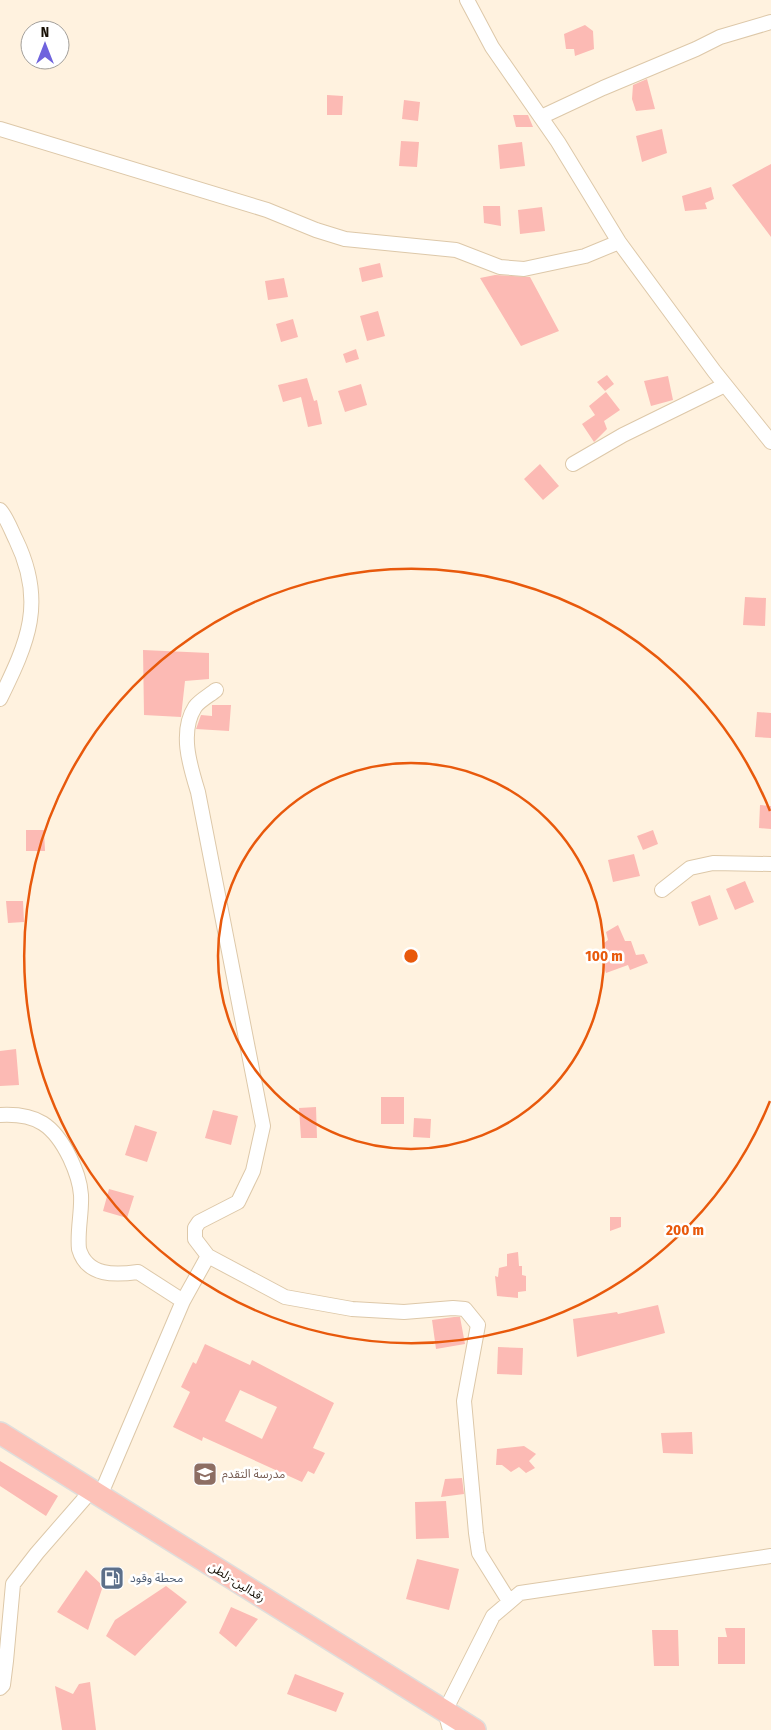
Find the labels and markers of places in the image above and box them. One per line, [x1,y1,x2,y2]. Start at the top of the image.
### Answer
centre of rings [402,947,420,965]
school or university icon: مدرسة التقدم [192,1461,218,1487]
place label: مدرسة التقدم [222,1467,285,1483]
fuel station icon: محطة وقود [99,1565,125,1591]
place label: محطة وقود [130,1571,183,1585]

